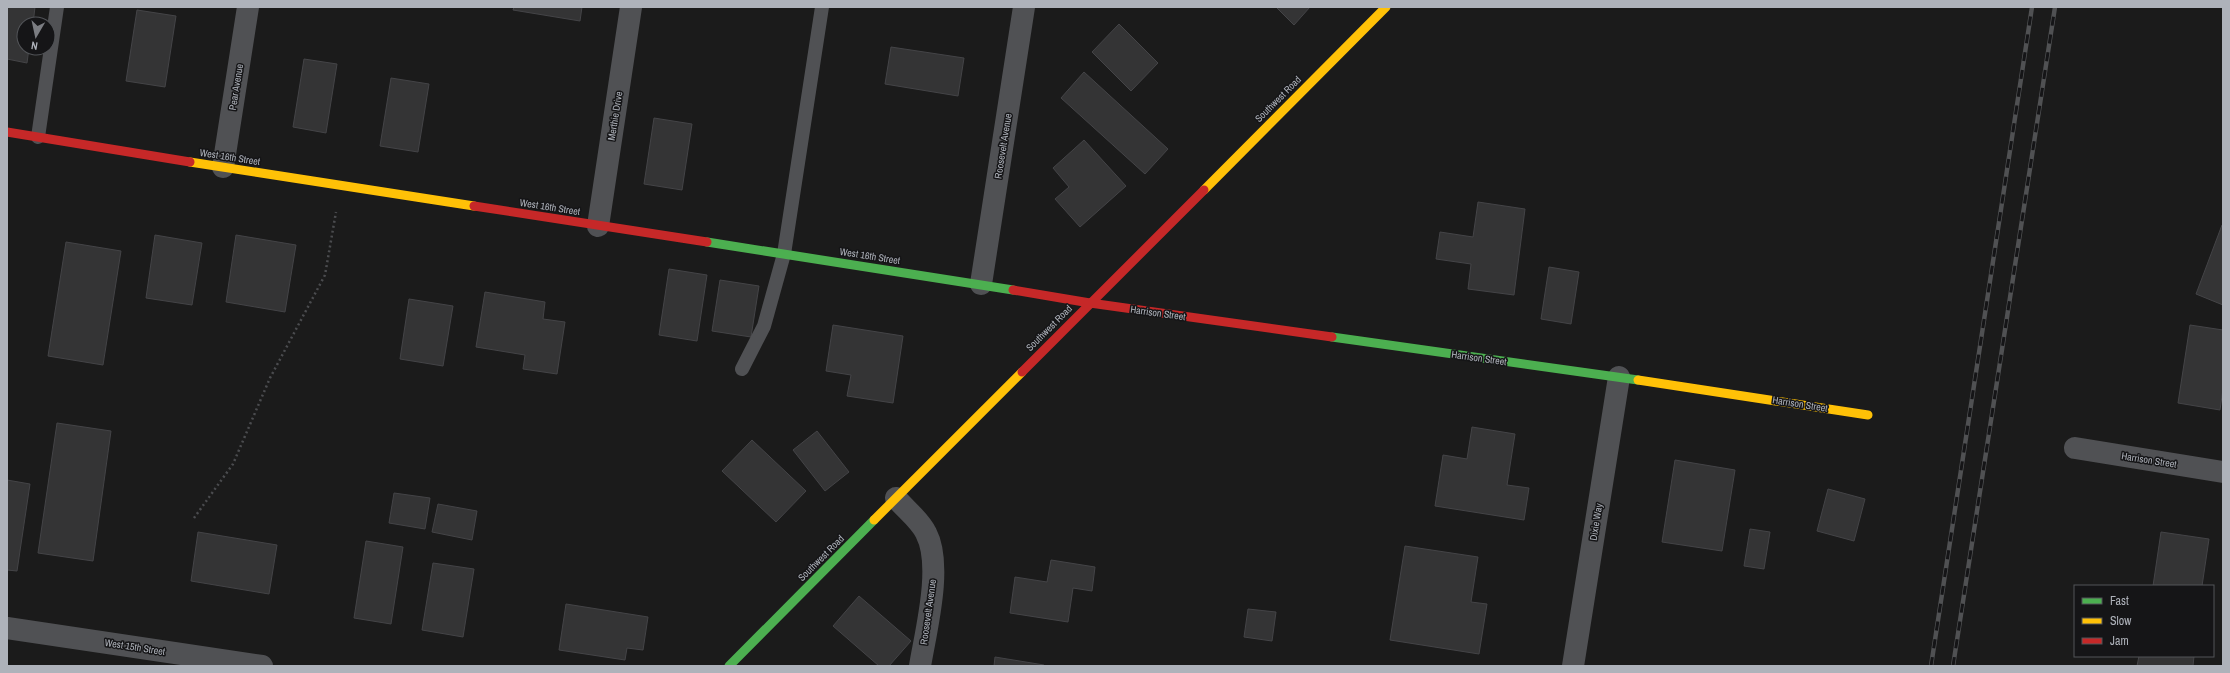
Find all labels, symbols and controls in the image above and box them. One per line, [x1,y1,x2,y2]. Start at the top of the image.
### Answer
north arrow [16,16,56,56]
text: N [30,38,39,53]
street label: Pear Avenue [226,62,246,111]
street label: Southwest Road [1252,73,1304,125]
street label: Merthie Drive [605,90,625,142]
street label: Roosevelt Avenue [991,112,1015,180]
street label: West 16th Street [199,146,262,168]
street label: West 16th Street [519,196,582,218]
street label: West 16th Street [839,245,902,267]
street label: Southwest Road [1023,302,1075,354]
street label: Harrison Street [1130,303,1187,323]
street label: Harrison Street [1451,348,1508,368]
street label: Harrison Street [1772,393,1829,415]
street label: Harrison Street [2121,449,2178,471]
street label: Dixie Way [1587,502,1605,542]
street label: Southwest Road [795,532,847,584]
street label: Roosevelt Avenue [917,578,939,646]
legend [2074,585,2214,657]
text: Fast [2110,593,2129,609]
text: Slow [2110,613,2132,629]
text: Jam [2110,633,2129,649]
street label: West 15th Street [104,636,167,658]

